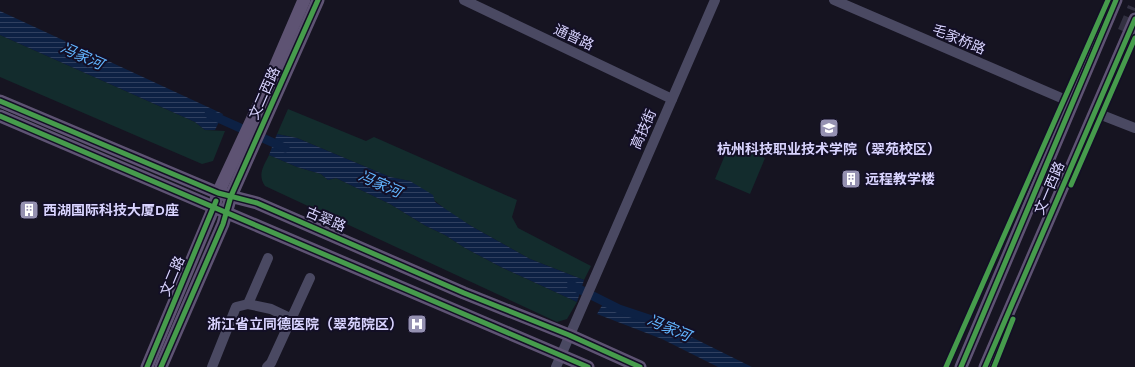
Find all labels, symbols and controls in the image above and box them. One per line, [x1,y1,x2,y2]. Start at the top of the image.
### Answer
street label: 毛家桥路 [929,21,988,59]
street label: 通普路 [551,22,596,55]
water label: 冯家河 [57,40,109,76]
street label: 文二西路 [246,65,285,123]
street label: 高技街 [628,107,661,152]
school or university icon: 杭州科技职业技术学院（翠苑校区） [818,117,840,139]
place label: 杭州科技职业技术学院（翠苑校区） [717,141,941,159]
street label: 文一西路 [1032,159,1069,218]
water label: 冯家河 [355,168,407,204]
building icon: 远程教学楼 [840,168,862,190]
place label: 远程教学楼 [865,172,935,189]
building icon: 西湖国际科技大厦D座 [18,199,40,221]
place label: 西湖国际科技大厦D座 [43,202,179,220]
street label: 古翠路 [303,204,348,236]
street label: 文二路 [157,254,189,299]
water label: 冯家河 [644,312,696,348]
hospital icon: 浙江省立同德医院（翠苑院区） [406,313,428,335]
place label: 浙江省立同德医院（翠苑院区） [207,316,403,334]

